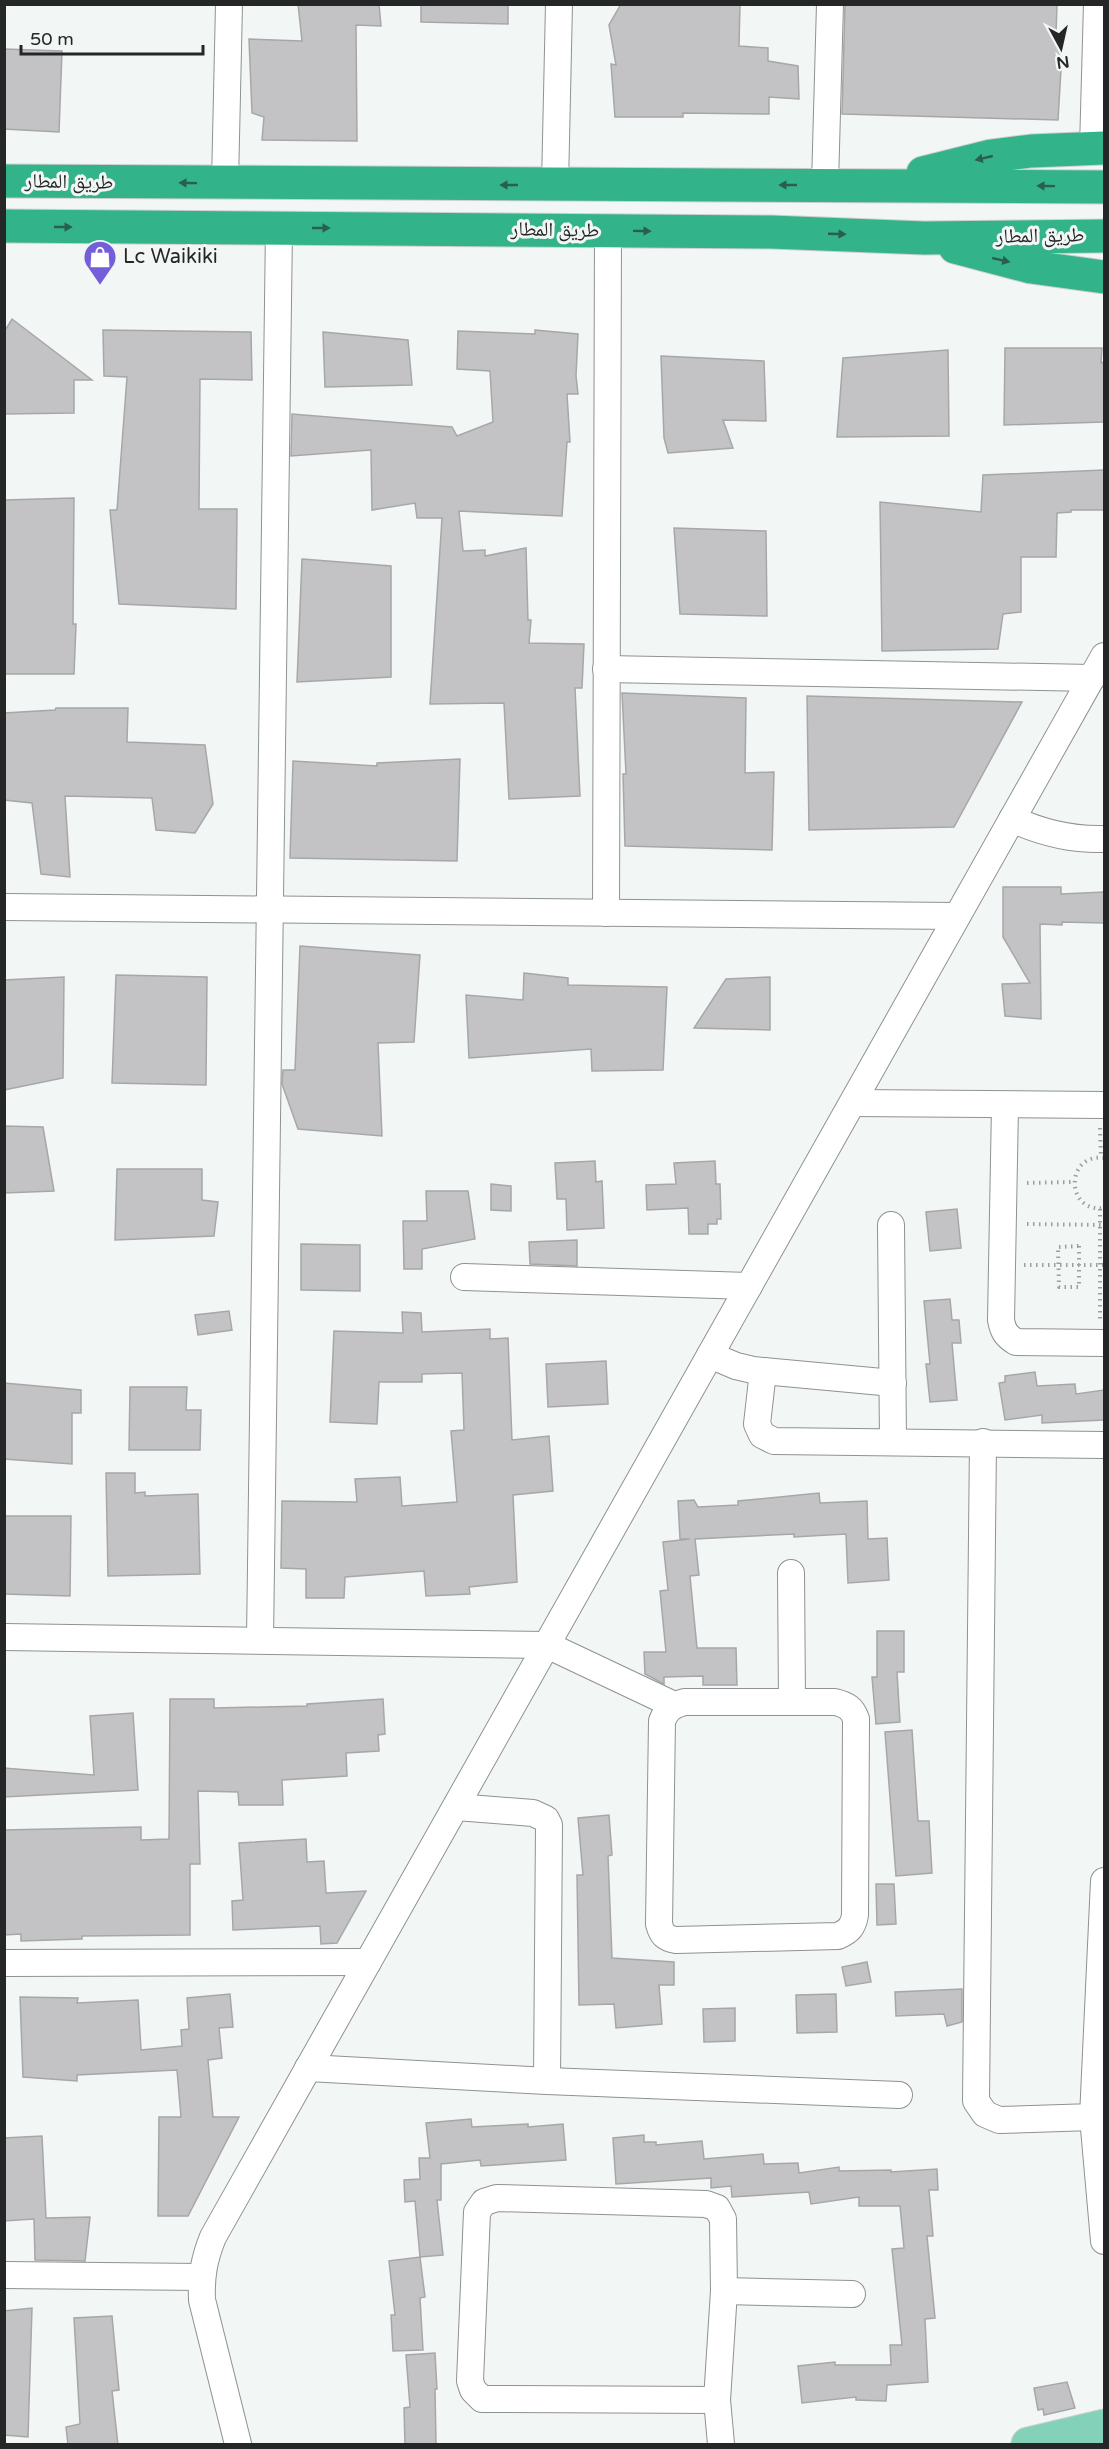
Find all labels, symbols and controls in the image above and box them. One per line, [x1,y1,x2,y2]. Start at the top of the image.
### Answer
scale bar [21,18,202,56]
north arrow [1031,18,1091,78]
text: 50 m [30,28,74,50]
text: N [1055,51,1071,73]
one-way arrow [974,154,993,164]
street label: طريق المطار [23,169,114,195]
one-way arrow [179,178,198,188]
one-way arrow [500,180,519,190]
one-way arrow [779,180,798,190]
one-way arrow [1037,182,1056,191]
street label: طريق المطار [509,217,600,243]
one-way arrow [53,222,72,231]
one-way arrow [311,223,330,233]
street label: طريق المطار [994,223,1085,249]
one-way arrow [632,226,651,236]
one-way arrow [827,230,846,239]
shop icon: Lc Waikiki [82,239,118,286]
place label: Lc Waikiki [123,245,218,269]
one-way arrow [991,256,1010,266]

